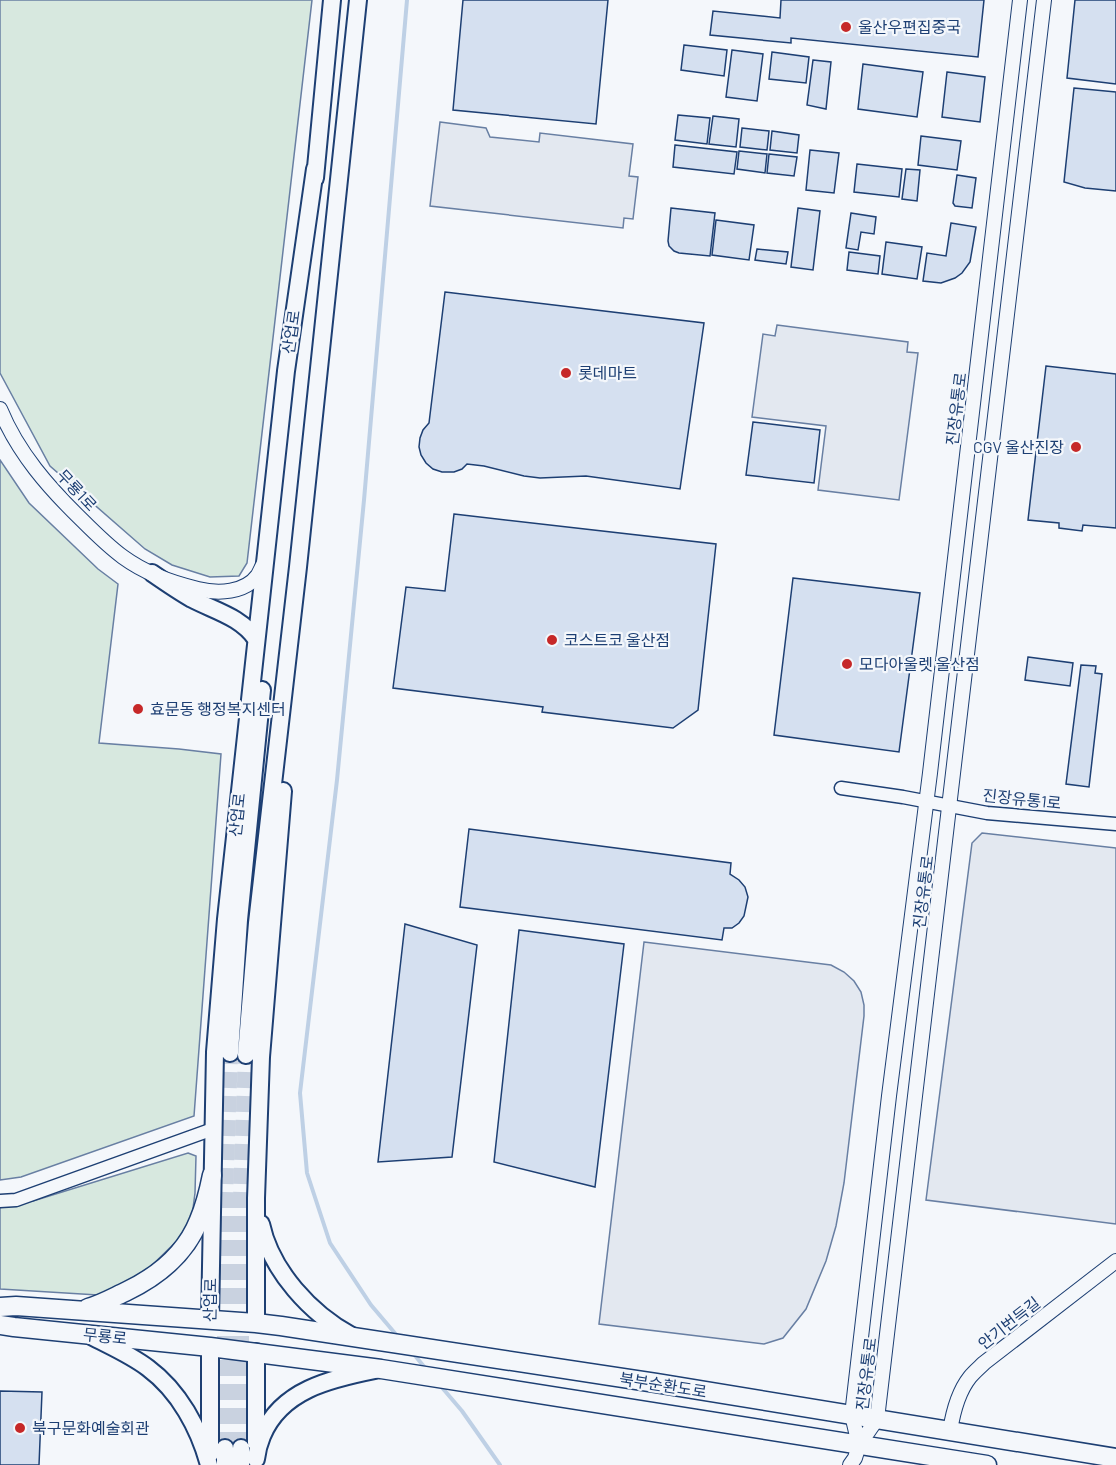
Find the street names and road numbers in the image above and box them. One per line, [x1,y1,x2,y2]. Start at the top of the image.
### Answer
street label: 산업로 [278,308,303,355]
street label: 진장유통로 [942,371,969,447]
street label: 무룡1로 [53,465,101,515]
street label: 진장유통1로 [982,785,1063,812]
street label: 산업로 [225,792,248,838]
street label: 진장유통로 [909,854,936,930]
street label: 산업로 [200,1277,219,1322]
street label: 안기번득길 [974,1292,1044,1353]
street label: 무룡로 [82,1324,128,1347]
street label: 진장유통로 [852,1336,879,1412]
street label: 북부순환도로 [618,1368,708,1401]

